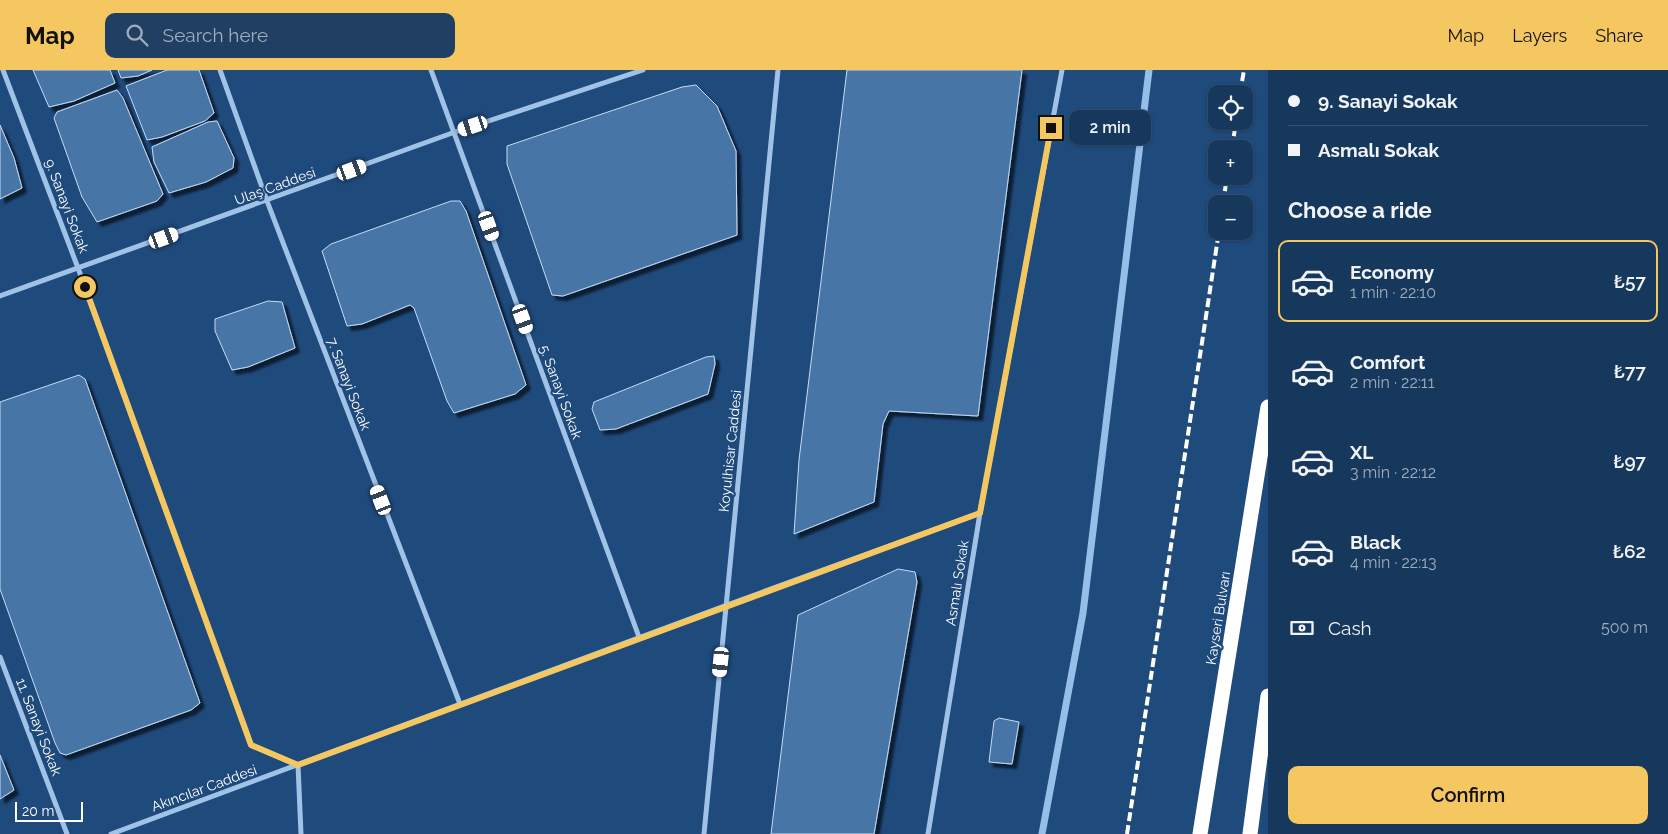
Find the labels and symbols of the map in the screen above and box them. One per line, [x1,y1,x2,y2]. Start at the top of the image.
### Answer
callout: 2 min [1068,110,1151,146]
car [456,114,489,138]
route end [1040,117,1062,139]
street label: 9. Sanayi Sokak [42,157,93,256]
car [335,158,368,182]
street label: Ulaş Caddesi [232,164,318,208]
car [476,209,501,243]
car [147,226,180,250]
route start [74,276,96,298]
car [510,302,535,336]
street label: 7. Sanayi Sokak [324,335,374,433]
street label: 5. Sanayi Sokak [537,343,586,442]
street label: Koyulhisar Caddesi [716,389,744,513]
car [368,483,393,517]
street label: Asmalı Sokak [942,539,972,627]
street label: Kayseri Bulvarı [1203,570,1233,666]
car [711,646,730,678]
street label: 11. Sanayi Sokak [13,676,65,779]
street label: Akıncılar Caddesi [149,761,259,815]
scale bar [15,799,82,822]

